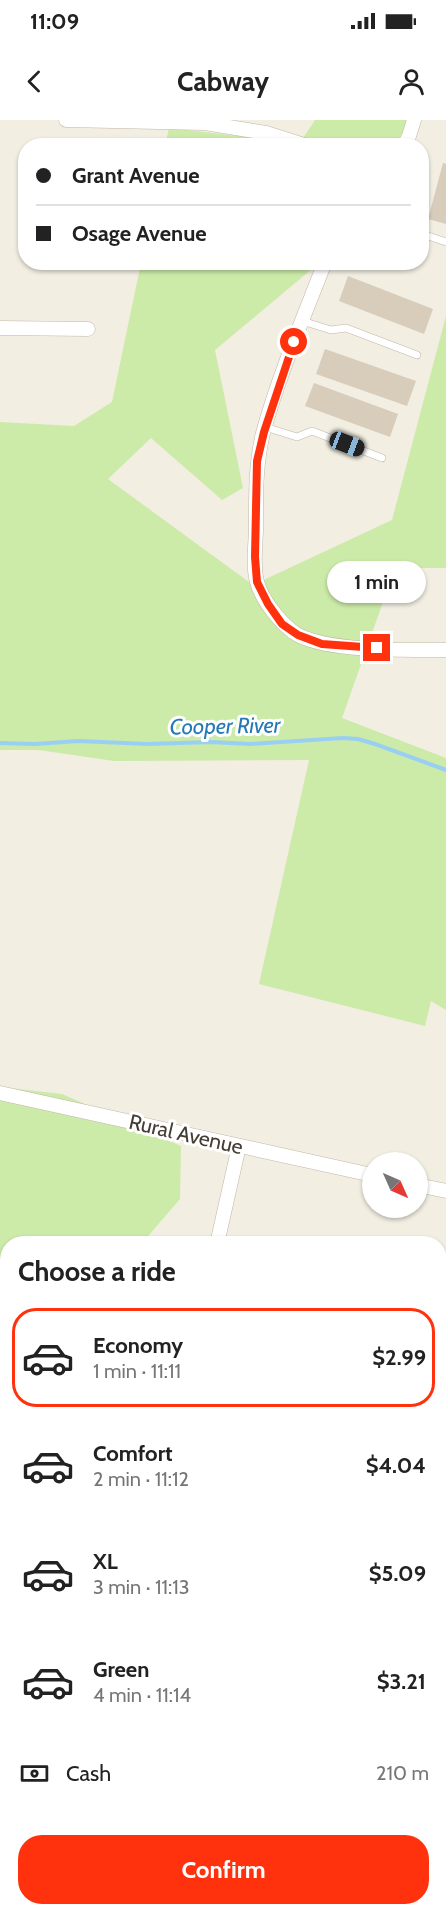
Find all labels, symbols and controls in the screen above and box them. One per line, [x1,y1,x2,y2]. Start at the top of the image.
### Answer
text: 11:09 [30,8,79,35]
icon: back [18,65,51,98]
text: Cabway [177,65,269,98]
icon: person [395,65,428,98]
text: Grant Avenue [72,162,200,189]
text: Osage Avenue [72,220,207,247]
route start [280,328,307,355]
car [327,429,367,459]
callout: 1 min [328,561,427,603]
text: 1 min [354,570,399,594]
route end [363,634,390,661]
water label: Cooper River [169,712,282,740]
street label: Rural Avenue [127,1109,246,1159]
north arrow [362,1152,428,1218]
map controls [362,1152,428,1218]
text: Choose a ride [18,1255,176,1288]
icon: car [21,1331,75,1385]
text: Economy [93,1332,183,1359]
text: $2.99 [372,1344,426,1371]
text: 1 min · 11:11 [93,1359,181,1383]
icon: car [21,1439,75,1493]
text: Comfort [93,1440,172,1467]
text: $4.04 [366,1452,426,1479]
text: 2 min · 11:12 [93,1467,189,1491]
icon: car [21,1547,75,1601]
text: XL [93,1548,118,1575]
text: $5.09 [369,1560,426,1587]
text: 3 min · 11:13 [93,1575,190,1599]
icon: car [21,1655,75,1709]
text: Green [93,1656,149,1683]
text: $3.21 [377,1668,426,1695]
text: 4 min · 11:14 [93,1683,191,1707]
icon: cash [18,1757,51,1790]
text: Cash [66,1760,111,1787]
text: 210 m [376,1761,429,1785]
button: Confirm [18,1835,429,1904]

